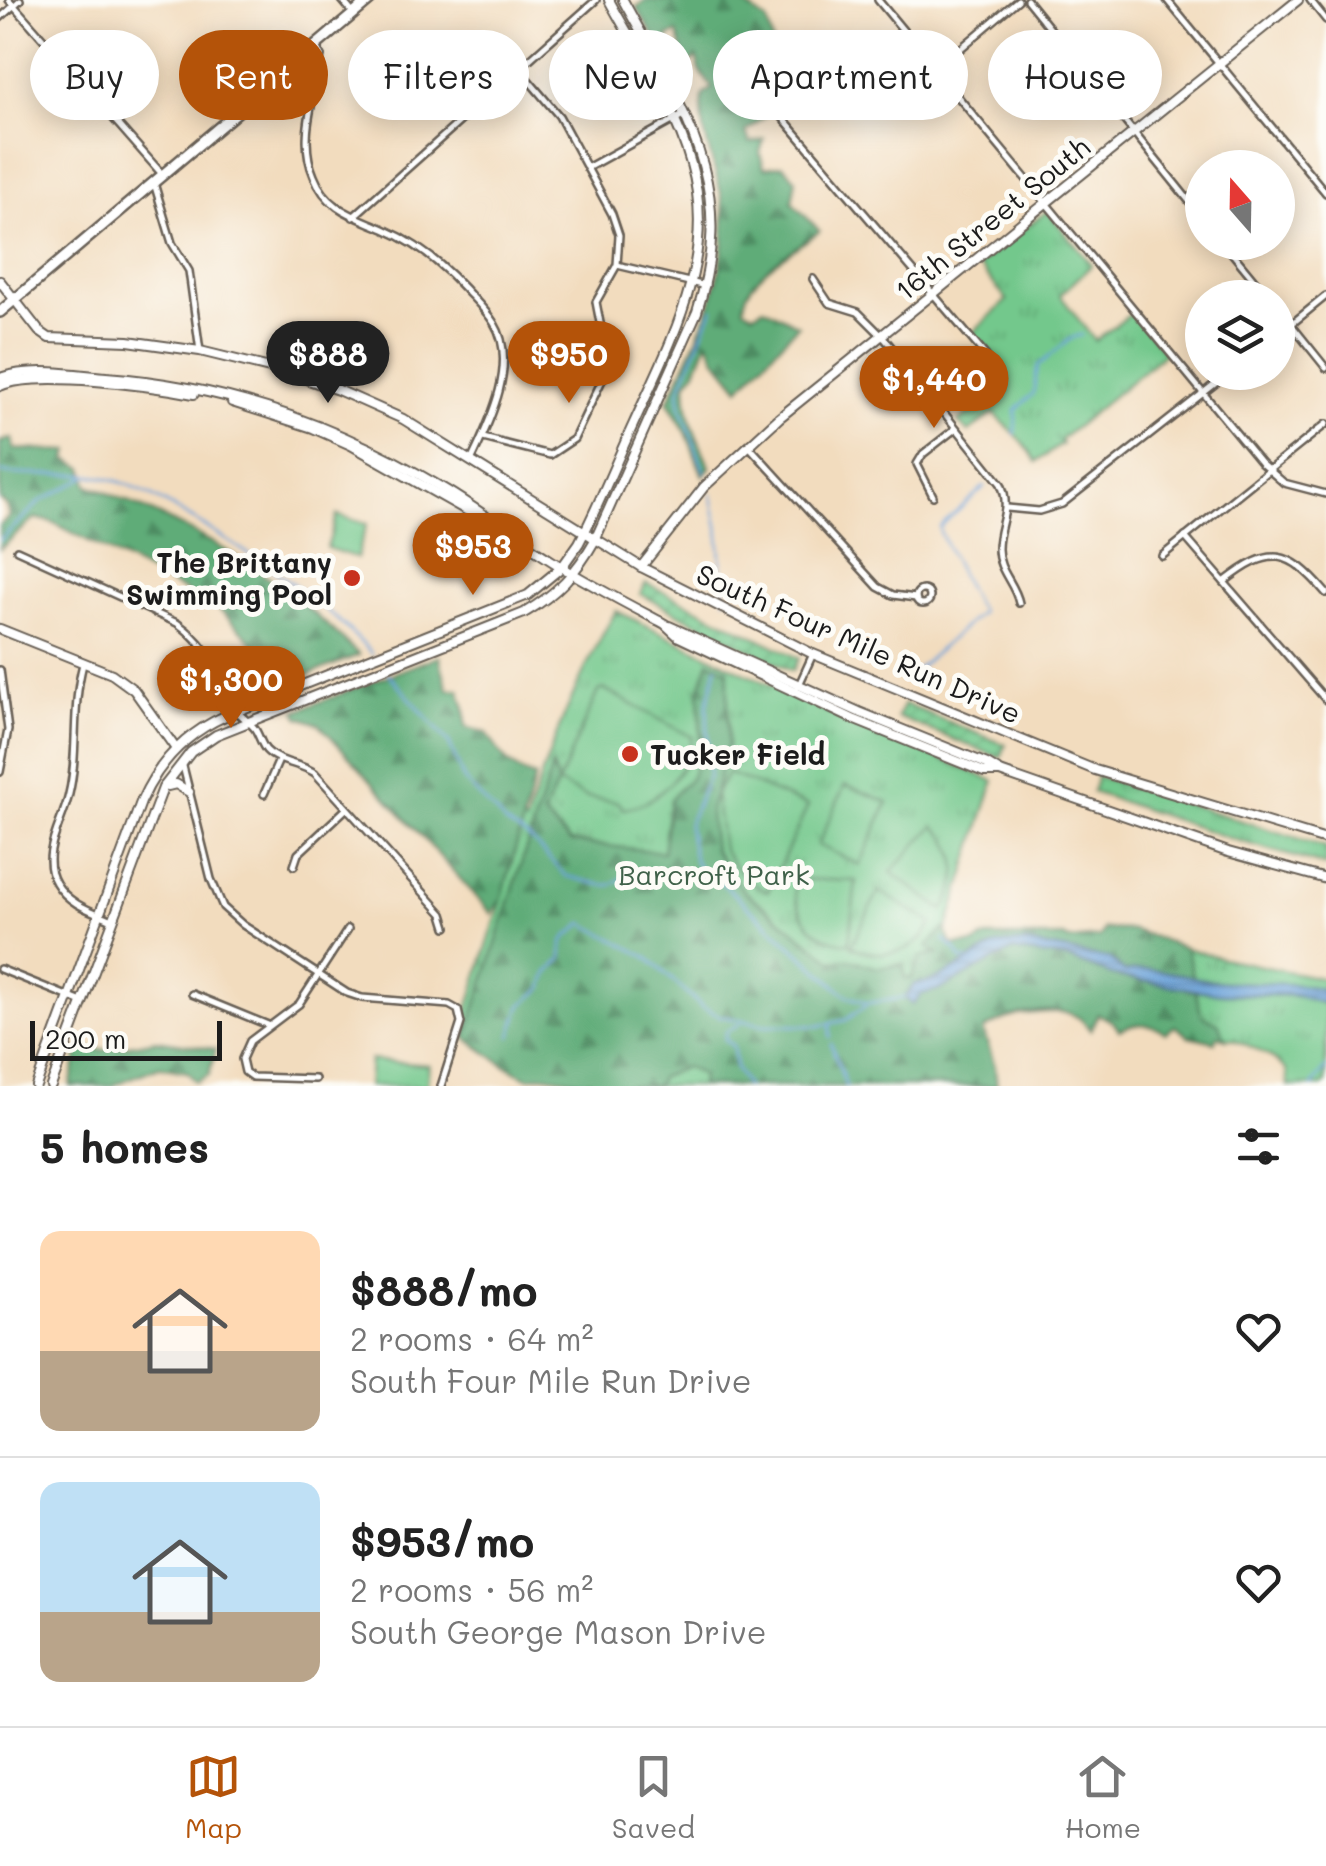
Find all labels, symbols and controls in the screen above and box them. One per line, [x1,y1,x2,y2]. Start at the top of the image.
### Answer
chip: Buy [30,30,159,120]
chip: Rent [179,30,328,120]
chip: Filters [348,30,529,120]
chip: New [549,30,693,120]
chip: Apartment [713,30,968,120]
chip: House [988,30,1162,120]
street label: 16th Street South [887,128,1097,308]
north arrow [1185,150,1295,260]
map controls [1185,150,1295,390]
button: layers [1185,280,1295,390]
pin: $888 [269,321,387,406]
pin: $950 [510,321,628,406]
text: $888 [288,332,368,374]
text: $950 [530,332,608,374]
pin: $1,440 [853,346,1015,431]
text: $1,440 [882,357,986,399]
pin: $953 [414,513,532,598]
text: $953 [435,524,511,566]
place label: The Brittany Swimming Pool [126,544,332,612]
street label: South Four Mile Run Drive [691,555,1027,731]
marker: The Brittany Swimming Pool [341,567,363,589]
pin: $1,300 [150,646,312,731]
text: $1,300 [179,657,283,699]
place label: Tucker Field [650,736,825,772]
marker: Tucker Field [619,743,641,765]
park label: Barcroft Park [618,856,810,892]
scale bar [30,1016,222,1060]
text: 200 m [45,1020,126,1056]
text: 5 homes [40,1119,209,1174]
icon: filters [1231,1119,1286,1174]
text: $888/mo [350,1262,537,1317]
icon: home [120,1271,240,1391]
icon: heart [1231,1304,1286,1359]
text: 2 rooms · 64 m² [350,1317,594,1359]
text: South Four Mile Run Drive [350,1359,751,1401]
text: $953/mo [350,1513,534,1568]
icon: home [120,1522,240,1642]
icon: heart [1231,1555,1286,1610]
text: 2 rooms · 56 m² [350,1568,593,1610]
text: South George Mason Drive [350,1610,767,1652]
tab: Map [185,1749,242,1845]
tab: Saved [612,1749,695,1845]
tab: Home [1065,1749,1141,1845]

